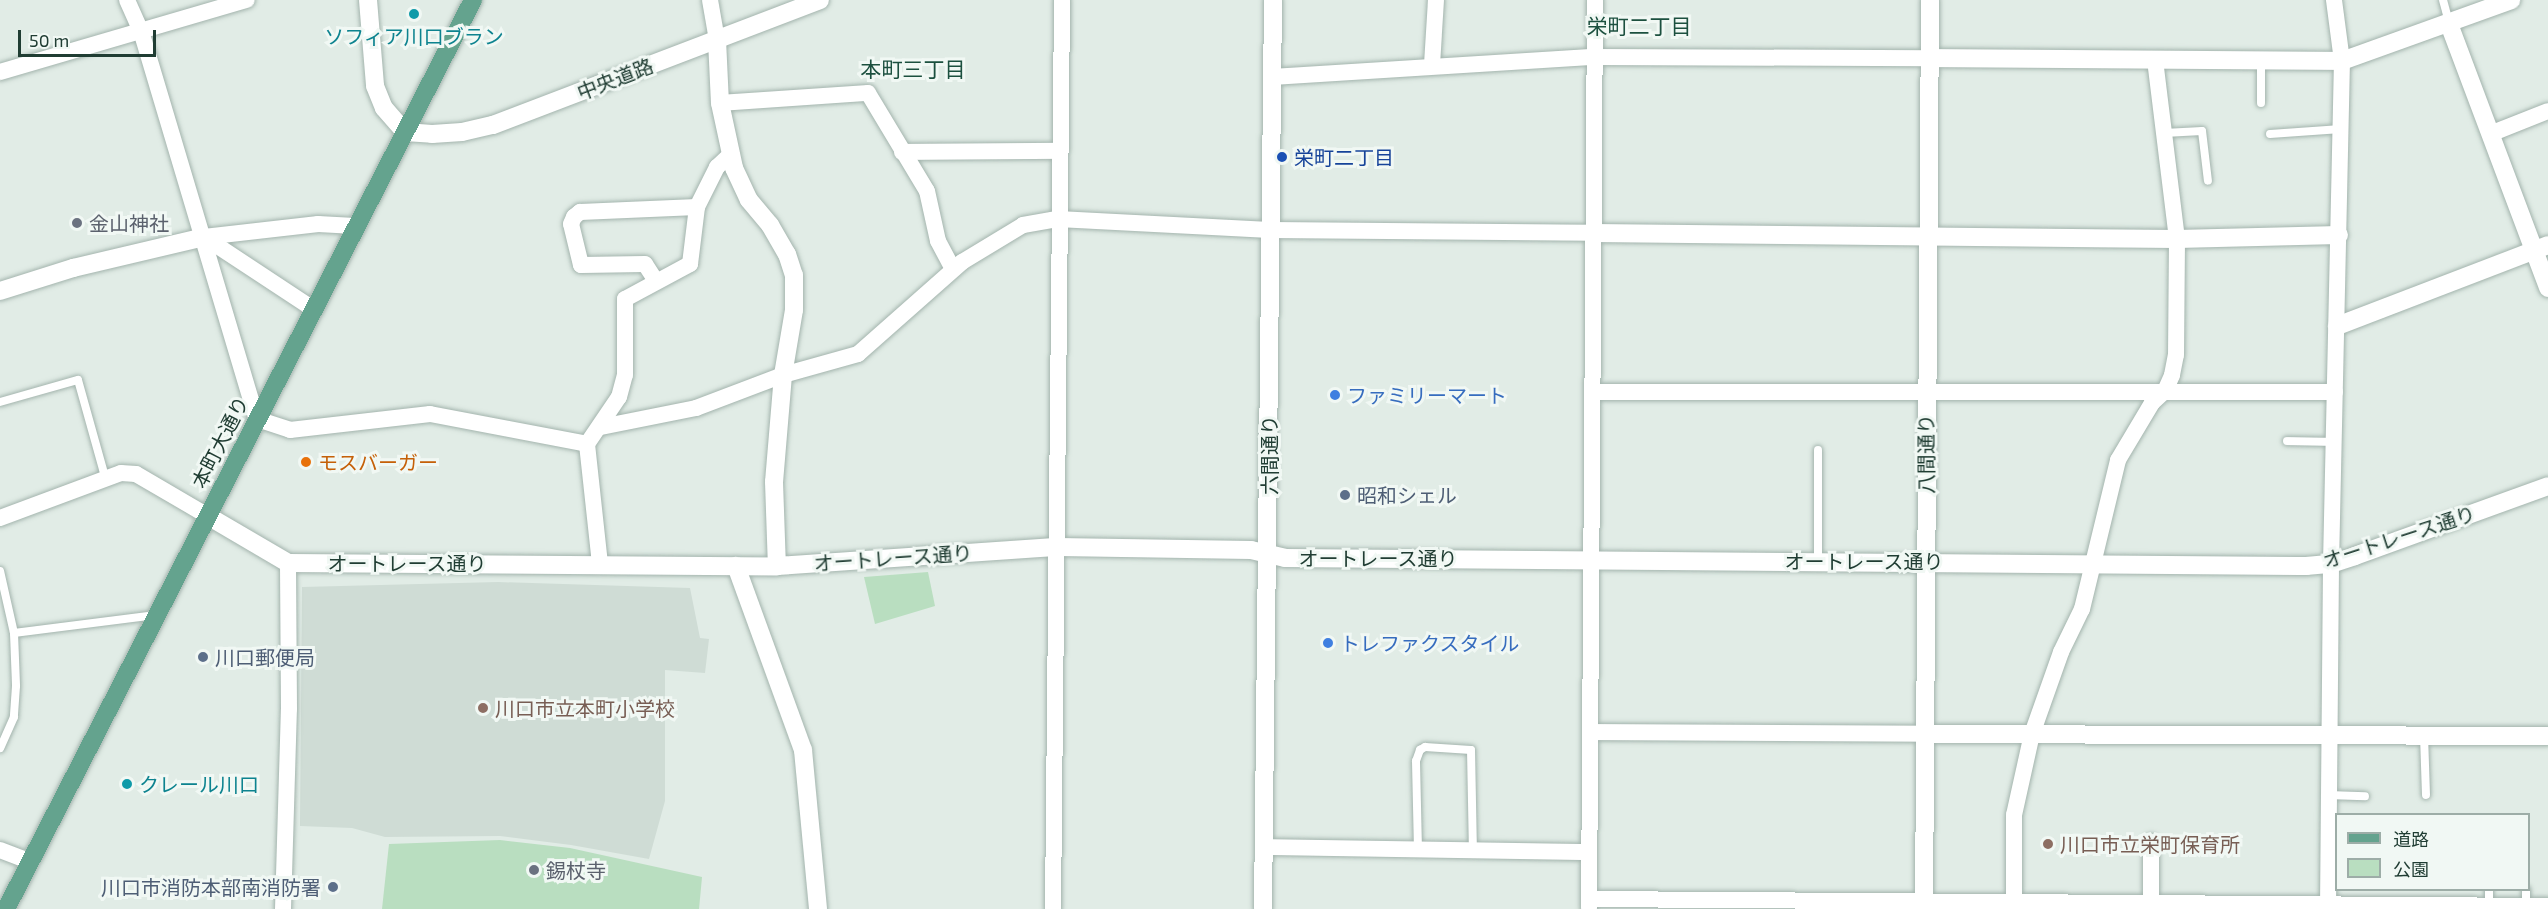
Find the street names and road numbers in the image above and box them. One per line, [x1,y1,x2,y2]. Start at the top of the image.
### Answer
street label: 中央道路 [573,53,657,105]
street label: 本町大通り [187,392,253,492]
street label: 八間通り [1914,414,1938,494]
street label: 六間通り [1257,415,1281,495]
street label: オートレース通り [2319,501,2479,573]
street label: オートレース通り [812,540,974,576]
street label: オートレース通り [1298,546,1458,570]
street label: オートレース通り [1784,549,1944,573]
street label: オートレース通り [327,551,487,575]

